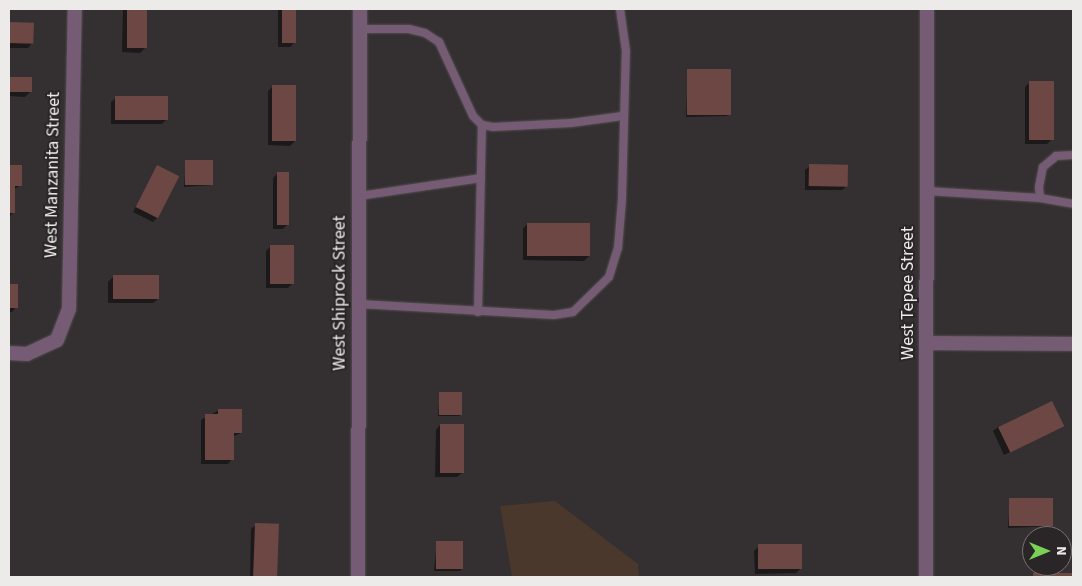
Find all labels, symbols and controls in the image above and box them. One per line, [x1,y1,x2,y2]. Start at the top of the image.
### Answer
street label: West Manzanita Street [41,92,65,258]
street label: West Shiprock Street [329,215,351,371]
street label: West Tepee Street [897,226,919,360]
north arrow [1022,526,1072,576]
text: N [1051,546,1071,556]

